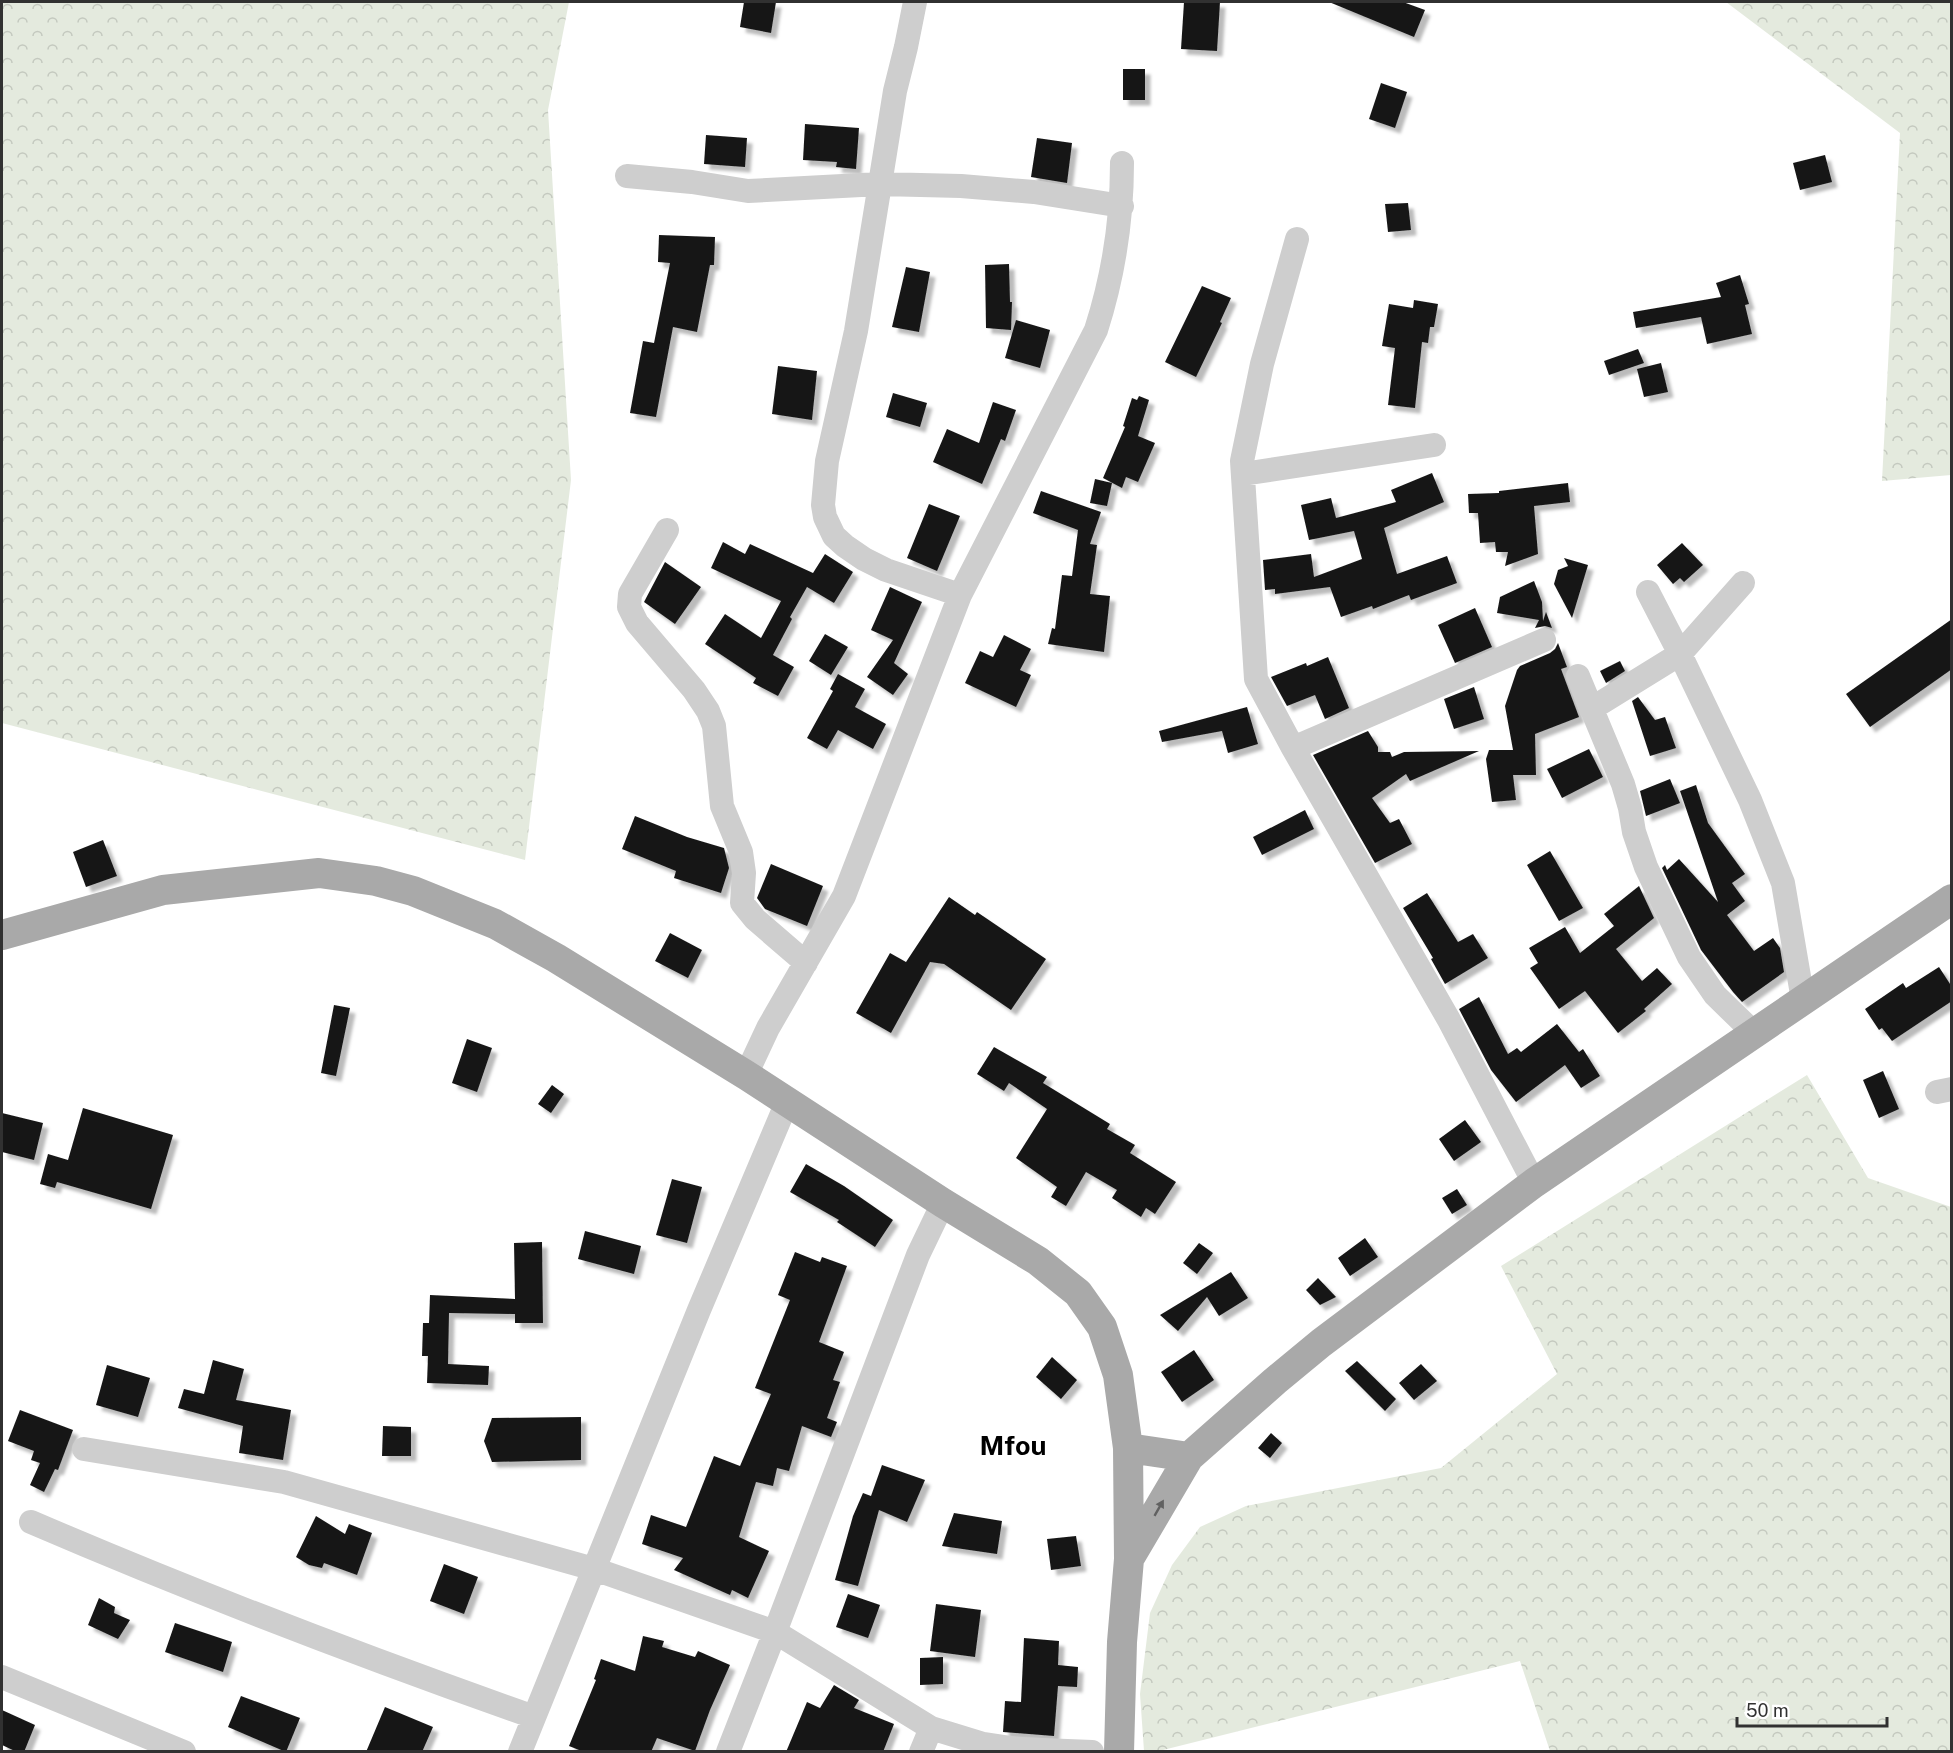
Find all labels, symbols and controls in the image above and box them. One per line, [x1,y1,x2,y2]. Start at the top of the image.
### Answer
district label: Mfou [980,1429,1046,1461]
one-way arrow [1153,1500,1163,1517]
scale bar [1737,1690,1887,1728]
text: 50 m [1746,1700,1789,1721]

